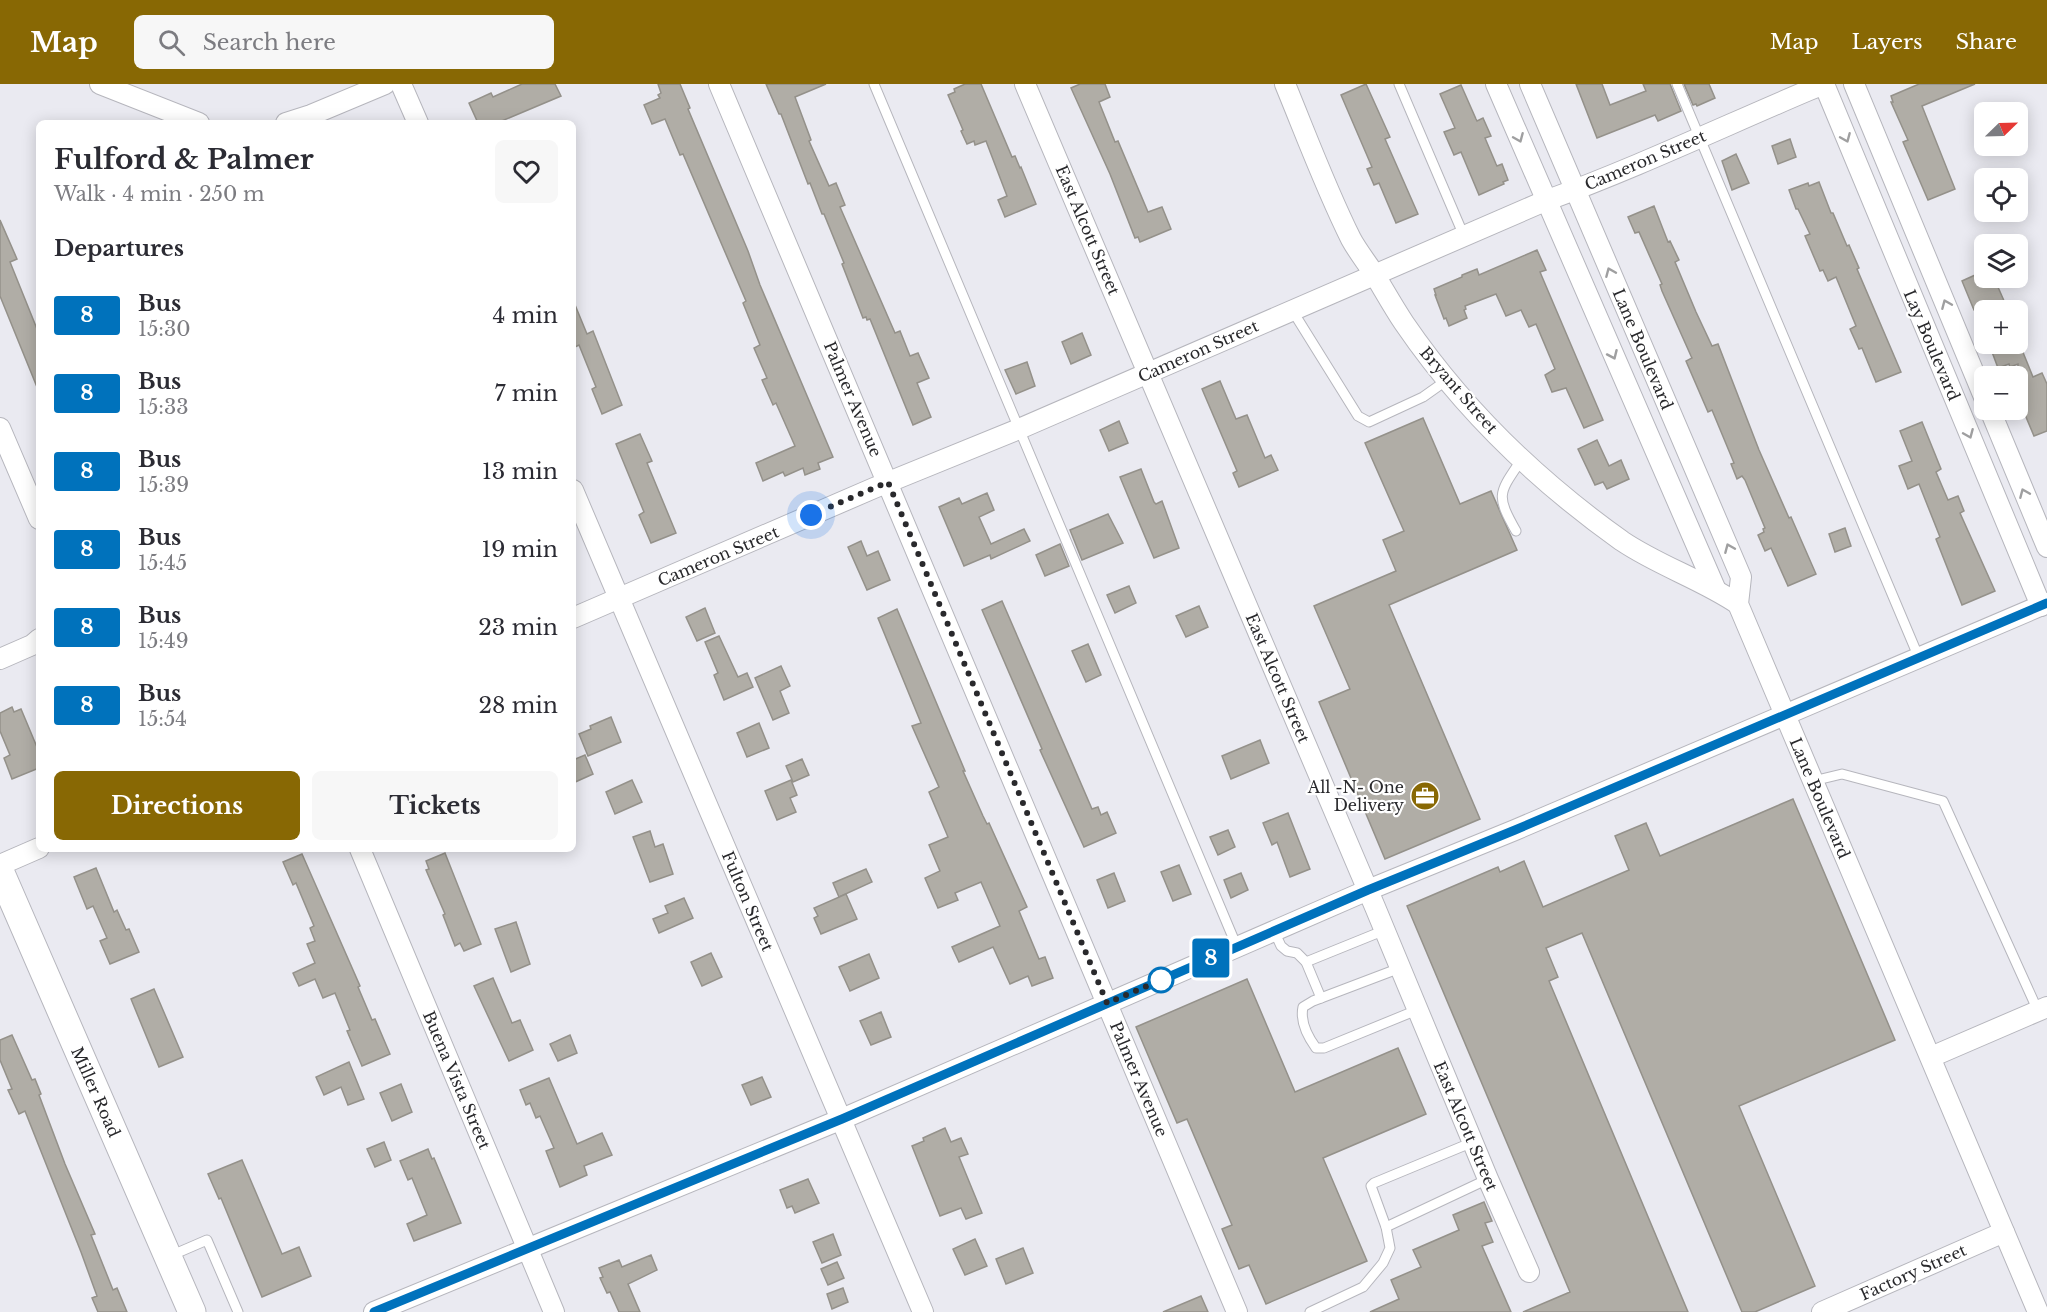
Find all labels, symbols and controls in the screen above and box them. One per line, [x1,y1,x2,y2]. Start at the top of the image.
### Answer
search box [134,15,554,69]
text: Map [30,25,98,60]
icon: search [155,26,188,59]
text: Search here [203,29,336,56]
text: Map [1770,29,1819,55]
text: Layers [1852,29,1923,55]
text: Share [1956,29,2017,55]
north arrow [1974,102,2028,156]
map controls [1974,102,2028,420]
street label: Cameron Street [1581,125,1709,195]
one-way arrow [1512,132,1524,143]
one-way arrow [1839,132,1851,143]
button: heart [495,140,558,203]
text: Fulford & Palmer [54,142,314,177]
street label: East Alcott Street [1052,162,1124,298]
button: locate [1974,168,2028,222]
text: Walk · 4 min · 250 m [54,182,264,206]
button: layers [1974,234,2028,288]
text: Departures [54,235,184,262]
one-way arrow [1605,268,1617,279]
street label: Lane Boulevard [1608,285,1678,413]
street label: Lay Boulevard [1900,286,1964,404]
text: Bus [138,290,181,317]
one-way arrow [1941,300,1953,311]
button: + [1974,300,2028,354]
text: 8 [80,302,94,328]
text: 4 min [493,302,558,329]
street label: Cameron Street [1135,315,1261,387]
text: 15:30 [138,317,191,341]
street label: Palmer Avenue [820,338,886,460]
street label: Bryant Street [1416,342,1502,438]
one-way arrow [1606,349,1618,360]
button: − [1974,366,2028,420]
text: Bus [138,368,181,395]
text: 8 [80,380,94,406]
text: 7 min [494,380,558,407]
text: 15:33 [138,395,189,419]
one-way arrow [1962,428,1974,439]
text: Bus [138,446,181,473]
text: 8 [80,458,94,484]
text: 13 min [482,458,558,485]
text: 15:39 [138,473,189,497]
one-way arrow [2020,488,2032,499]
your location [796,500,826,530]
street label: Cameron Street [654,521,782,591]
text: Bus [138,524,181,551]
text: 8 [80,536,94,562]
text: 19 min [481,536,558,563]
one-way arrow [1724,543,1736,554]
text: 15:45 [138,551,187,575]
text: Bus [138,602,181,629]
street label: East Alcott Street [1242,610,1314,746]
text: 8 [80,614,94,640]
text: 23 min [478,614,558,641]
text: 15:49 [138,629,189,653]
text: Bus [138,680,181,707]
text: 8 [80,692,94,718]
text: 28 min [479,692,558,719]
text: 15:54 [138,707,187,731]
street label: Lane Boulevard [1785,734,1855,862]
button: Directions [54,771,300,840]
button: Tickets [312,771,558,840]
place label: All -N- One Delivery [1307,777,1405,815]
office icon: All -N- One Delivery [1409,780,1441,812]
street label: Fulton Street [718,848,778,954]
line badge: 8 [1192,938,1230,978]
text: 8 [1204,945,1218,971]
unlabelled marker [1148,967,1174,993]
street label: Buena Vista Street [419,1008,495,1152]
street label: Palmer Avenue [1106,1018,1172,1140]
street label: Miller Road [67,1044,125,1140]
street label: East Alcott Street [1430,1058,1502,1194]
street label: Factory Street [1857,1240,1969,1304]

